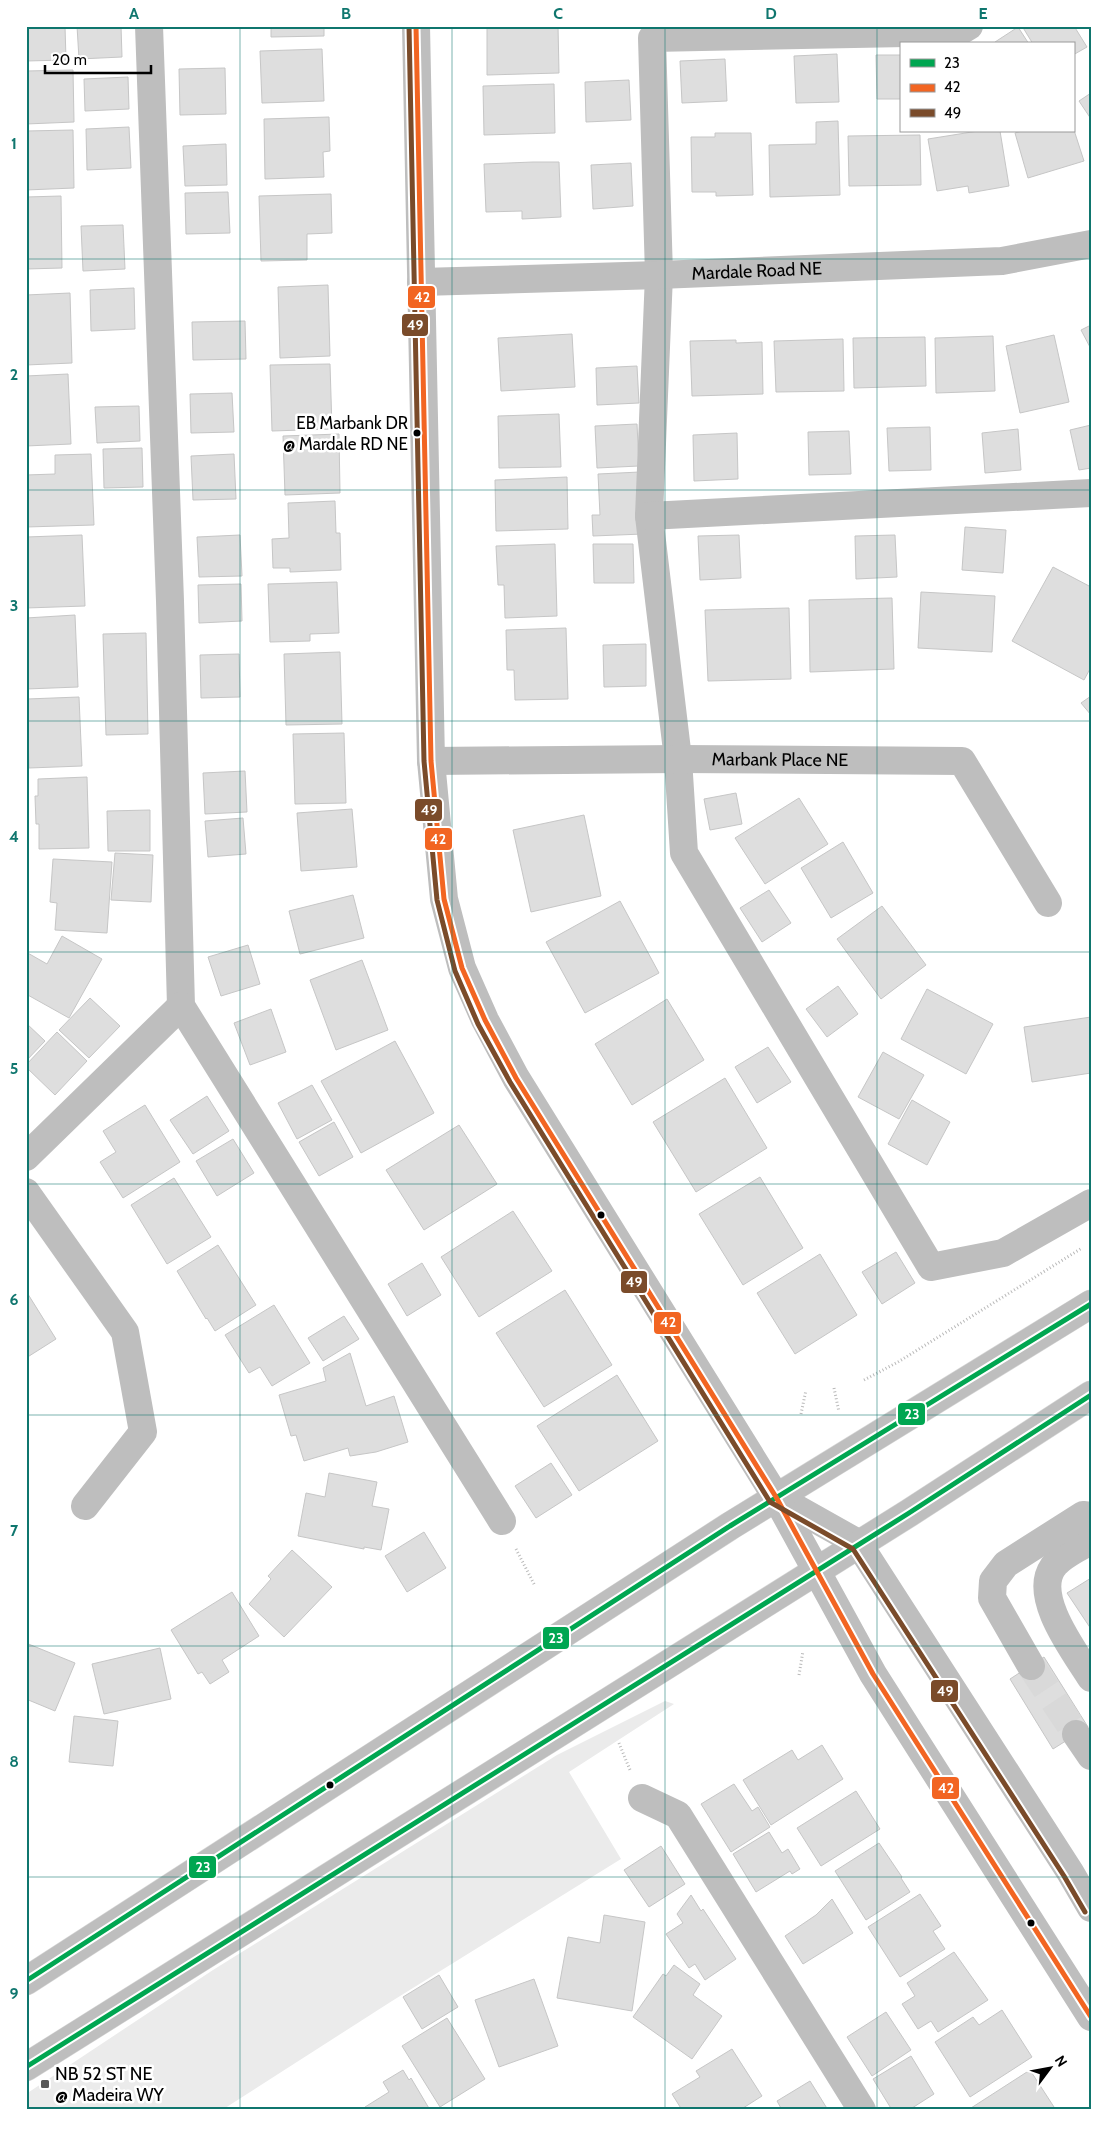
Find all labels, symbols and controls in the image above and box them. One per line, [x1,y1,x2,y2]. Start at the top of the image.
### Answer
text: A [129,4,139,23]
text: B [341,4,351,23]
text: C [553,4,563,23]
text: D [765,4,777,23]
text: E [978,4,988,23]
scale bar [45,42,151,74]
legend [900,42,1074,132]
text: 20 m [52,51,87,69]
text: 23 [944,54,960,72]
text: 42 [944,78,961,96]
text: 49 [944,104,961,122]
text: 1 [11,134,17,153]
street label: Mardale Road NE [691,257,822,285]
line badge: 42 [407,285,436,309]
text: 42 [414,288,430,306]
line badge: 49 [401,313,429,337]
text: 49 [407,316,423,334]
text: 2 [10,365,18,384]
place label: EB Marbank DR @ Mardale RD NE [283,413,408,454]
marker: EB Marbank DR @ Mardale RD NE [412,428,422,438]
text: 3 [10,596,18,615]
street label: Marbank Place NE [712,748,848,771]
line badge: 49 [414,798,443,822]
text: 49 [421,801,437,819]
text: 4 [9,827,19,846]
line badge: 42 [424,827,453,851]
text: 42 [430,830,446,848]
text: 5 [10,1059,18,1078]
unlabelled marker [596,1210,606,1220]
line badge: 49 [620,1270,648,1294]
text: 49 [626,1273,642,1291]
text: 6 [10,1290,19,1309]
line badge: 42 [653,1311,682,1335]
text: 42 [660,1313,676,1331]
line badge: 23 [897,1402,926,1426]
text: 23 [905,1405,919,1423]
text: 7 [10,1521,19,1540]
line badge: 23 [542,1626,570,1650]
text: 23 [549,1629,563,1647]
line badge: 49 [930,1679,959,1703]
text: 49 [937,1682,953,1700]
text: 8 [9,1752,19,1771]
line badge: 42 [931,1776,960,1800]
text: 42 [938,1779,954,1797]
unlabelled marker [325,1780,335,1790]
line badge: 23 [188,1855,217,1879]
text: 23 [196,1858,210,1876]
unlabelled marker [1026,1918,1036,1928]
text: 9 [10,1984,19,2003]
north arrow [1024,2044,1074,2094]
text: N [1051,2052,1071,2070]
place label: NB 52 ST NE @ Madeira WY [55,2063,165,2106]
marker: NB 52 ST NE @ Madeira WY [39,2078,51,2090]

